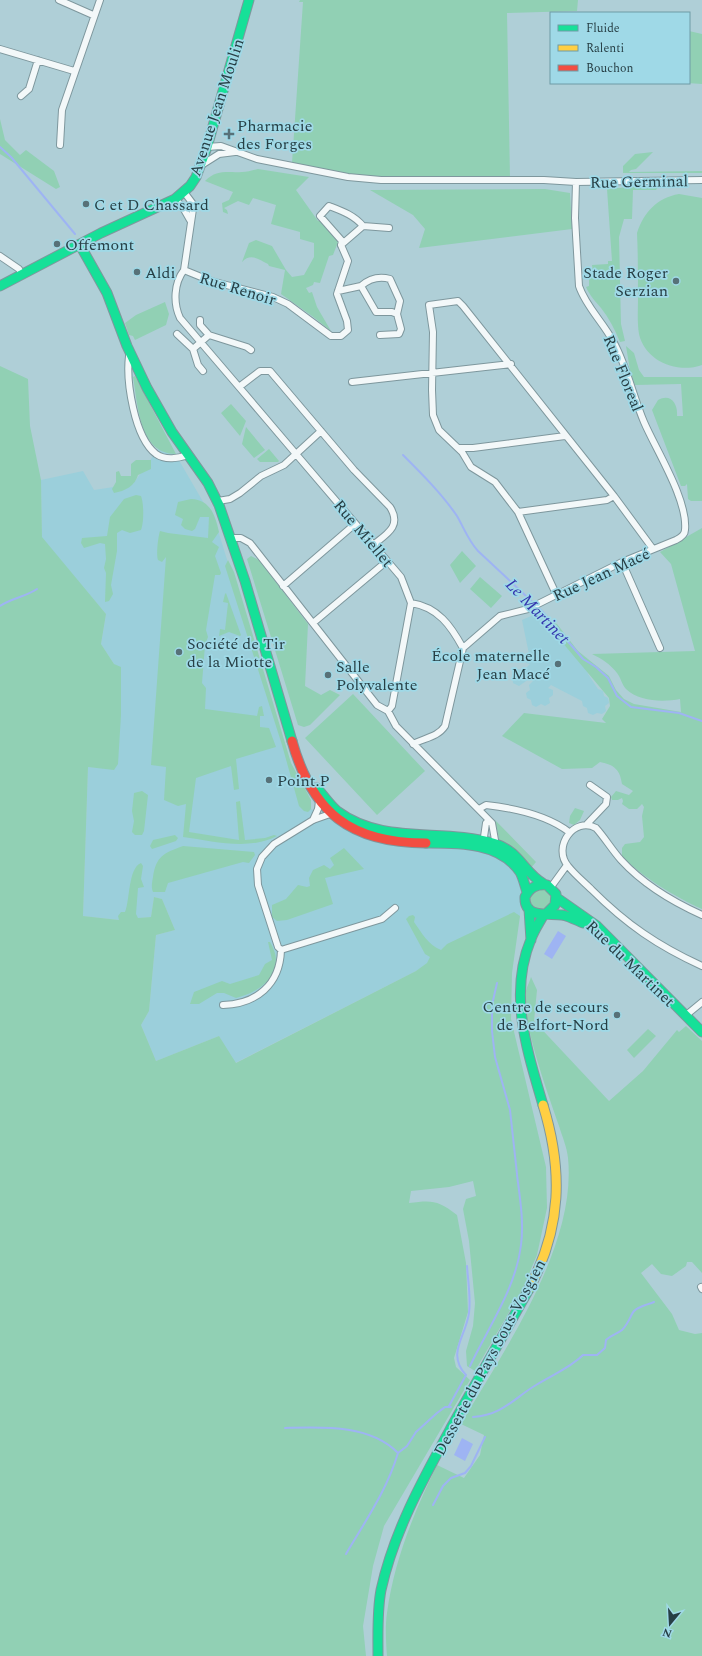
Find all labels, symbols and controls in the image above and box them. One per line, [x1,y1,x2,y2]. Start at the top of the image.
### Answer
legend [550,12,690,84]
text: Fluide [586,19,620,38]
street label: Avenue Jean Moulin [183,35,251,179]
text: Ralenti [586,39,624,58]
text: Bouchon [586,59,633,78]
place label: Pharmacie des Forges [237,114,313,156]
marker: Pharmacie des Forges [224,129,234,139]
street label: Rue Germinal [590,169,688,195]
place label: C et D Chassard [94,193,209,217]
marker: C et D Chassard [81,199,91,209]
place label: Offemont [65,233,134,257]
marker: Offemont [52,239,62,249]
place label: Aldi [145,261,176,285]
place label: Stade Roger Serzian [583,261,668,303]
street label: Rue Renoir [196,266,279,312]
marker: Aldi [132,267,142,277]
marker: Stade Roger Serzian [671,276,681,286]
street label: Rue Floreal [597,331,649,415]
street label: Rue Miellet [328,494,399,573]
street label: Rue Jean Macé [549,542,654,608]
water label: Le Martinet [499,573,576,651]
place label: Société de Tir de la Miotte [187,632,285,674]
place label: École maternelle Jean Macé [431,644,550,686]
marker: Société de Tir de la Miotte [174,647,184,657]
place label: Salle Polyvalente [336,655,418,697]
marker: École maternelle Jean Macé [553,659,563,669]
marker: Salle Polyvalente [323,670,333,680]
place label: Point.P [277,769,330,793]
marker: Point.P [264,775,274,785]
street label: Rue du Martinet [580,915,681,1013]
place label: Centre de secours de Belfort-Nord [483,995,609,1037]
marker: Centre de secours de Belfort-Nord [612,1010,622,1020]
street label: Desserte du Pays Sous-Vosgien [428,1255,552,1460]
north arrow [650,1604,690,1644]
text: N [660,1624,674,1643]

